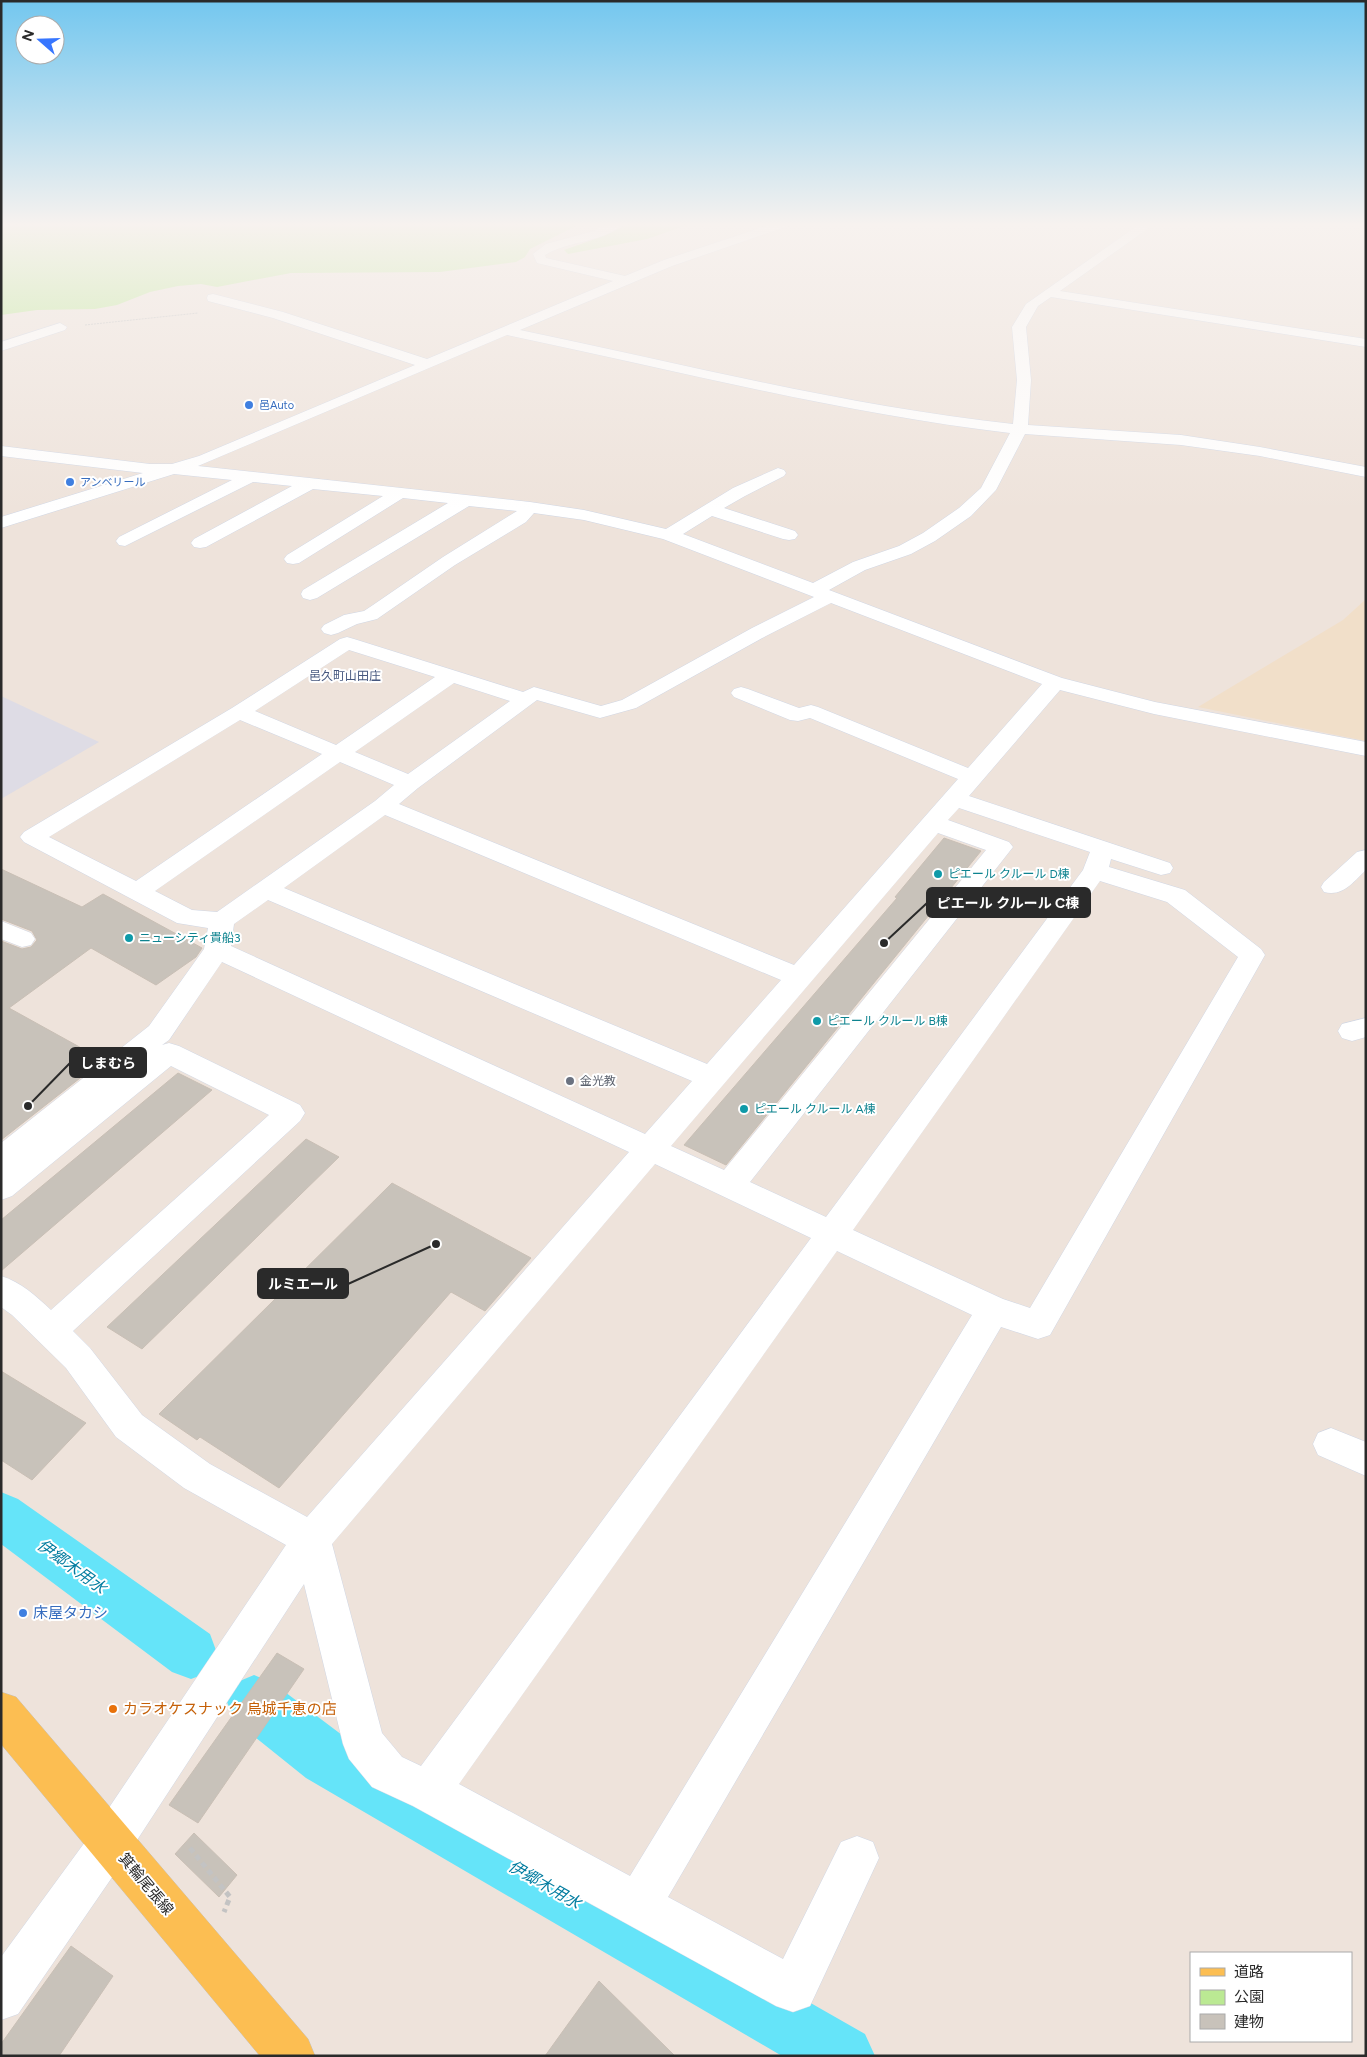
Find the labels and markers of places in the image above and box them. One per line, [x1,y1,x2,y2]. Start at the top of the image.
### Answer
marker: 邑Auto [243,399,255,411]
place label: 邑Auto [259,399,294,412]
marker: アンベリール [64,476,76,488]
place label: アンベリール [80,476,146,489]
place label: ピエール クルール D棟 [948,867,1070,881]
marker: ピエール クルール D棟 [932,868,944,880]
callout: ピエール クルール C棟 [927,888,1090,917]
place label: ニューシティ貴船3 [139,931,241,945]
marker: ニューシティ貴船3 [123,932,135,944]
place label: ピエール クルール B棟 [827,1014,948,1028]
marker: ピエール クルール B棟 [811,1015,823,1027]
callout: しまむら [70,1048,146,1077]
place label: 金光教 [580,1074,616,1088]
marker: 金光教 [564,1075,576,1087]
place label: ピエール クルール A棟 [754,1102,876,1116]
marker: ピエール クルール A棟 [738,1103,750,1115]
callout: ルミエール [258,1269,348,1298]
place label: 床屋タカシ [33,1604,108,1622]
marker: 床屋タカシ [17,1607,29,1619]
place label: カラオケスナック 烏城千恵の店 [123,1700,337,1718]
marker: カラオケスナック 烏城千恵の店 [107,1703,119,1715]

